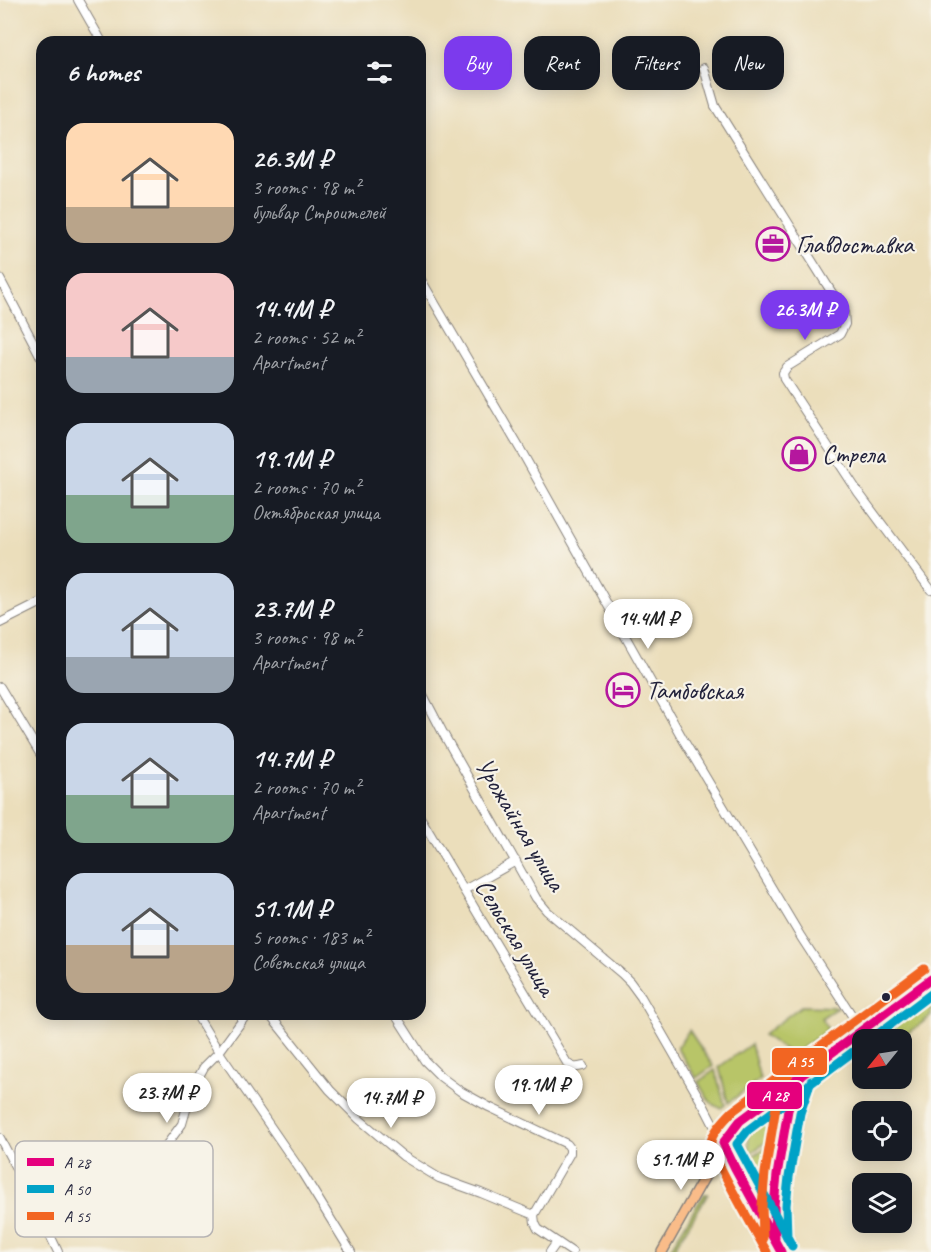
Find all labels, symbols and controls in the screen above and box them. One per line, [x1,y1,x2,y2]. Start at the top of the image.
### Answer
chip: Buy [444,36,512,90]
chip: Rent [524,36,600,90]
chip: Filters [612,36,700,90]
chip: New [712,36,784,90]
text: 6 homes [66,56,140,89]
icon: filters [363,56,396,89]
text: 26.3M ₽ [252,142,331,175]
icon: home [114,147,186,219]
text: 3 rooms · 98 m² [252,175,360,200]
text: бульвар Строителей [252,200,386,225]
office icon: Главдоставка [755,226,791,262]
place label: Главдоставка [796,228,915,261]
pin: 26.3M ₽ [750,290,860,341]
text: 14.4M ₽ [252,292,331,325]
icon: home [114,297,186,369]
text: 26.3M ₽ [774,297,836,322]
text: 2 rooms · 52 m² [252,325,360,350]
text: Apartment [252,350,325,375]
shop icon: Стрела [781,436,817,472]
place label: Стрела [822,438,886,471]
text: 19.1M ₽ [252,442,331,475]
icon: home [114,447,186,519]
text: 2 rooms · 70 m² [252,475,360,500]
text: Октябрьская улица [252,500,380,525]
text: 23.7M ₽ [252,592,331,625]
icon: home [114,597,186,669]
pin: 14.4M ₽ [593,599,703,650]
text: 14.4M ₽ [618,606,678,631]
text: 3 rooms · 98 m² [252,625,360,650]
text: Apartment [252,650,325,675]
hotel icon: Тамбовская [605,672,641,708]
place label: Тамбовская [646,674,745,707]
text: 14.7M ₽ [252,742,331,775]
icon: home [114,747,186,819]
street label: Урожайная улица [468,752,574,898]
text: 2 rooms · 70 m² [252,775,360,800]
text: Apartment [252,800,325,825]
street label: Сельская улица [468,873,565,1004]
text: 51.1M ₽ [252,892,331,925]
icon: home [114,897,186,969]
text: 5 rooms · 183 m² [252,925,369,950]
text: Советская улица [252,950,365,975]
unlabelled marker [880,991,892,1003]
north arrow [852,1029,912,1089]
map controls [852,1029,912,1233]
line badge: А 55 [771,1047,828,1076]
text: А 55 [787,1052,815,1072]
pin: 19.1M ₽ [484,1065,594,1116]
text: 19.1M ₽ [509,1072,569,1097]
pin: 23.7M ₽ [112,1073,222,1124]
pin: 14.7M ₽ [336,1078,446,1129]
text: 23.7M ₽ [137,1080,197,1105]
line badge: А 28 [746,1081,803,1110]
text: 14.7M ₽ [361,1085,421,1110]
text: А 28 [762,1086,790,1106]
button: locate [852,1101,912,1161]
pin: 51.1M ₽ [626,1140,736,1191]
legend [15,1141,213,1237]
text: 51.1M ₽ [651,1147,711,1172]
text: А 28 [64,1153,92,1173]
button: layers [852,1173,912,1233]
text: А 50 [64,1180,92,1200]
text: А 55 [64,1207,91,1227]

